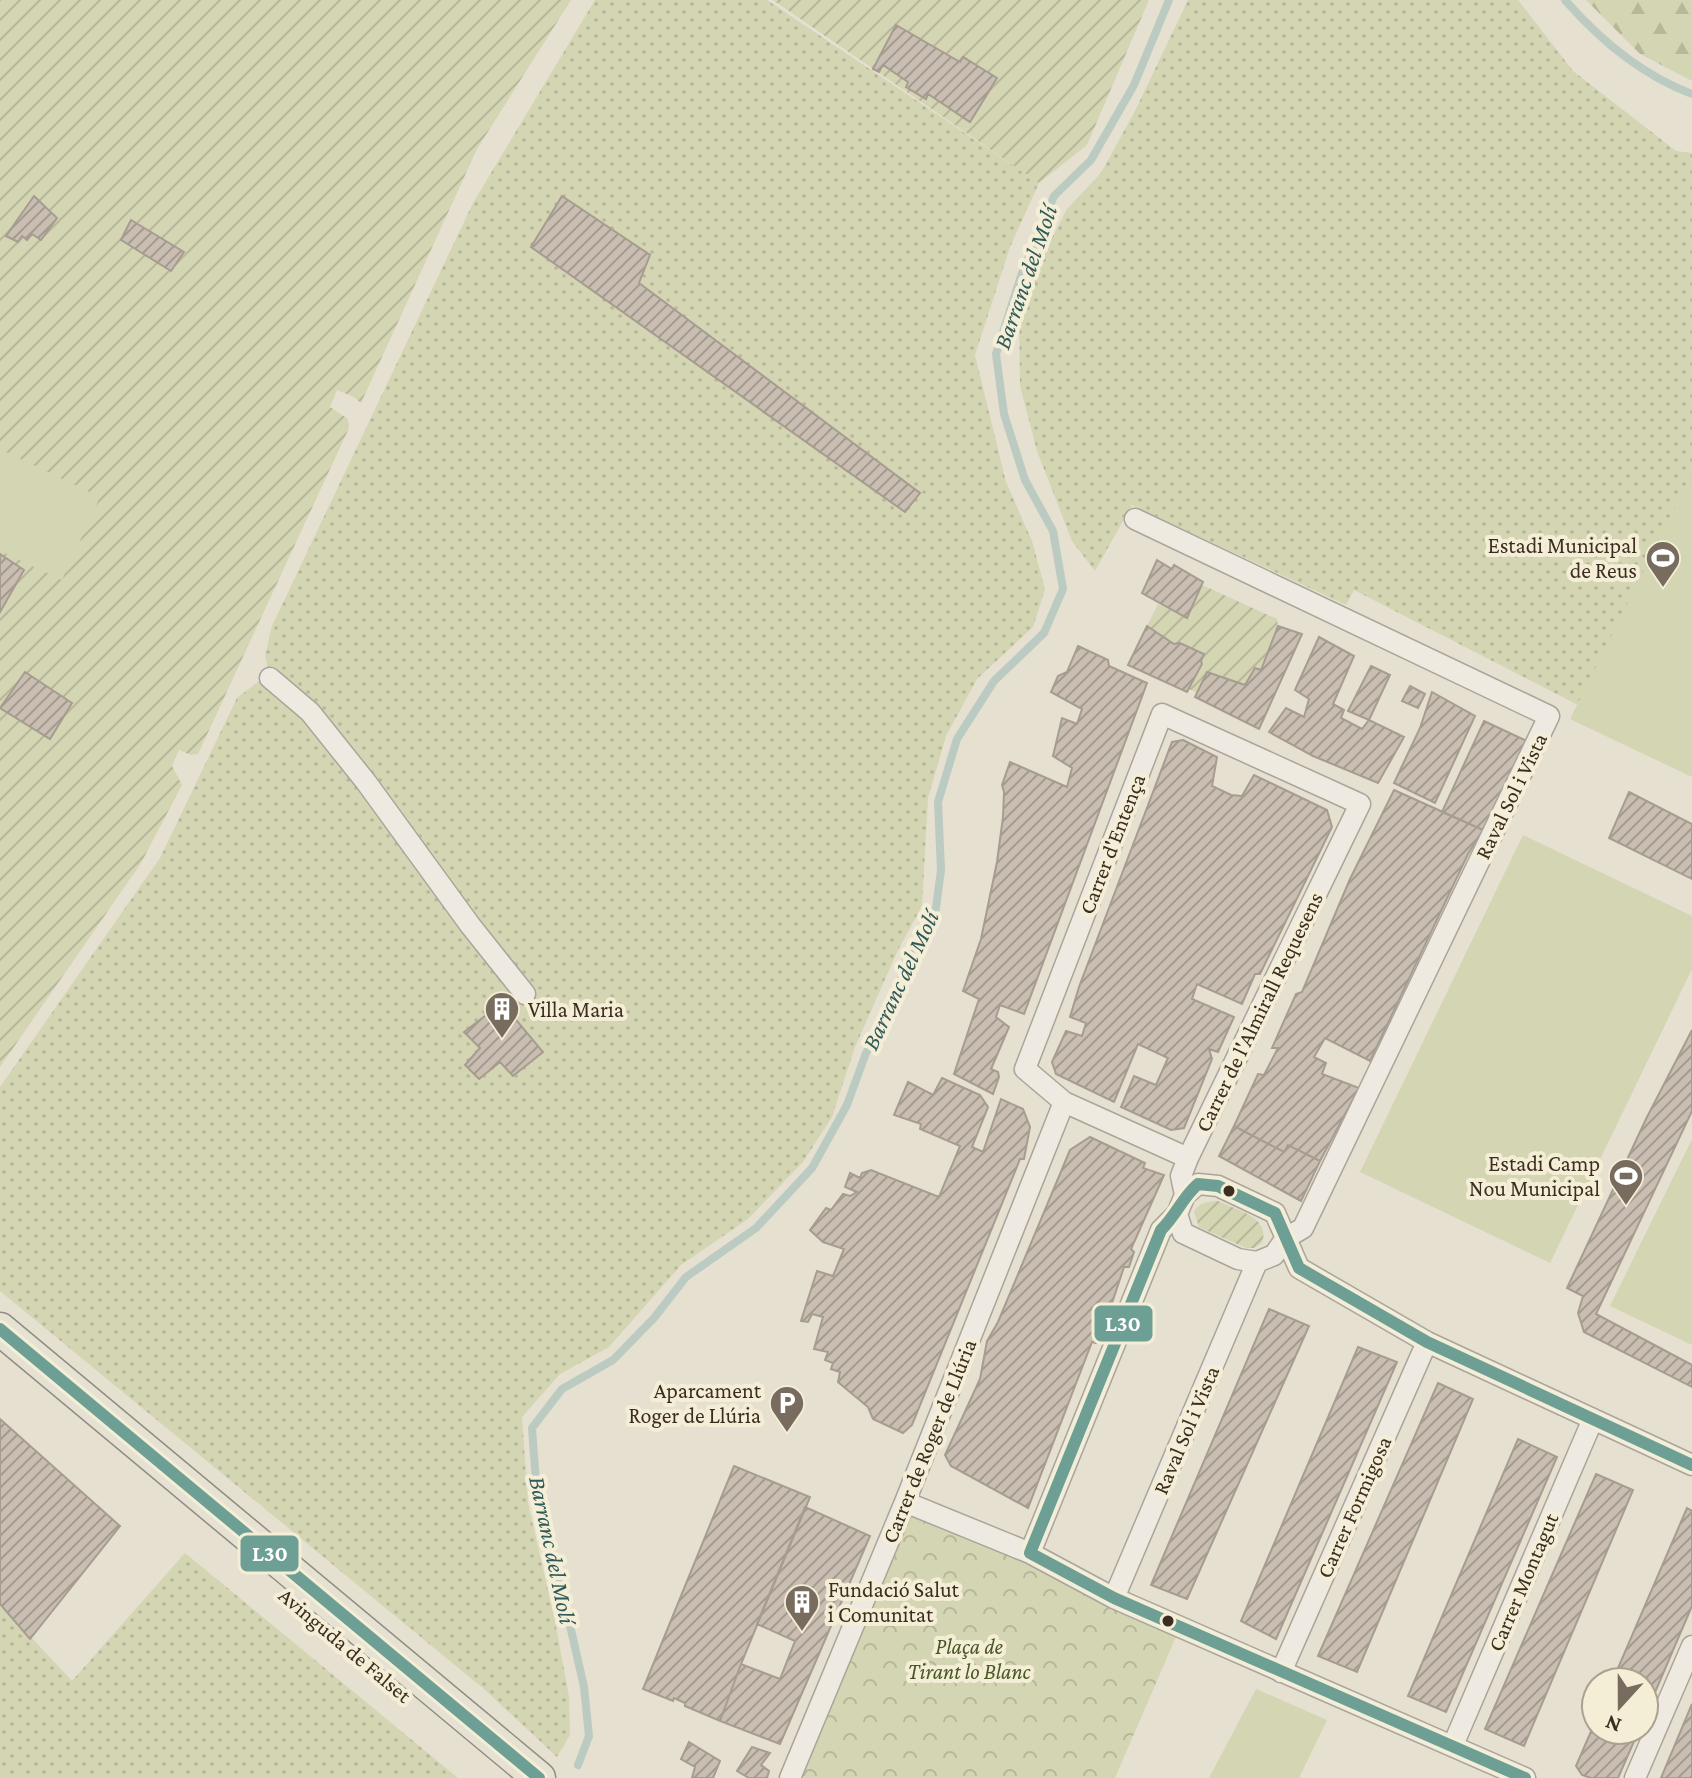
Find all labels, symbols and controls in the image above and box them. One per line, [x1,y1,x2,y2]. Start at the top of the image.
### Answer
water label: Barranc del Molí [988,199,1063,352]
place label: Estadi Municipal de Reus [1488,533,1637,583]
sports icon: Estadi Municipal de Reus [1644,539,1682,589]
street label: Raval Sol i Vista [1470,729,1552,863]
street label: Carrer d'Entença [1074,770,1150,918]
street label: Carrer de l'Almirall Requesens [1190,888,1328,1136]
water label: Barranc del Molí [856,904,945,1054]
building icon: Villa Maria [483,990,521,1040]
place label: Villa Maria [528,997,624,1022]
place label: Estadi Camp Nou Municipal [1469,1151,1600,1201]
sports icon: Estadi Camp Nou Municipal [1607,1157,1645,1207]
unlabelled marker [1221,1183,1237,1199]
line badge: L30 [1093,1304,1154,1343]
text: L30 [1105,1311,1141,1336]
street label: Carrer de Roger de Llúria [877,1335,981,1547]
street label: Raval Sol i Vista [1148,1362,1224,1498]
place label: Aparcament Roger de Llúria [628,1378,762,1428]
parking icon: Aparcament Roger de Llúria [768,1384,806,1434]
street label: Carrer Formigosa [1312,1432,1396,1582]
water label: Barranc del Molí [524,1474,582,1629]
street label: Carrer Montagut [1483,1508,1564,1655]
line badge: L30 [239,1534,300,1573]
text: L30 [252,1541,288,1566]
place label: Fundació Salut i Comunitat [828,1577,960,1627]
street label: Avinguda de Falset [274,1582,417,1708]
building icon: Fundació Salut i Comunitat [783,1583,821,1633]
unlabelled marker [1160,1613,1176,1629]
park label: Plaça de Tirant lo Blanc [908,1634,1031,1684]
north arrow [1580,1666,1660,1746]
text: N [1602,1710,1624,1739]

